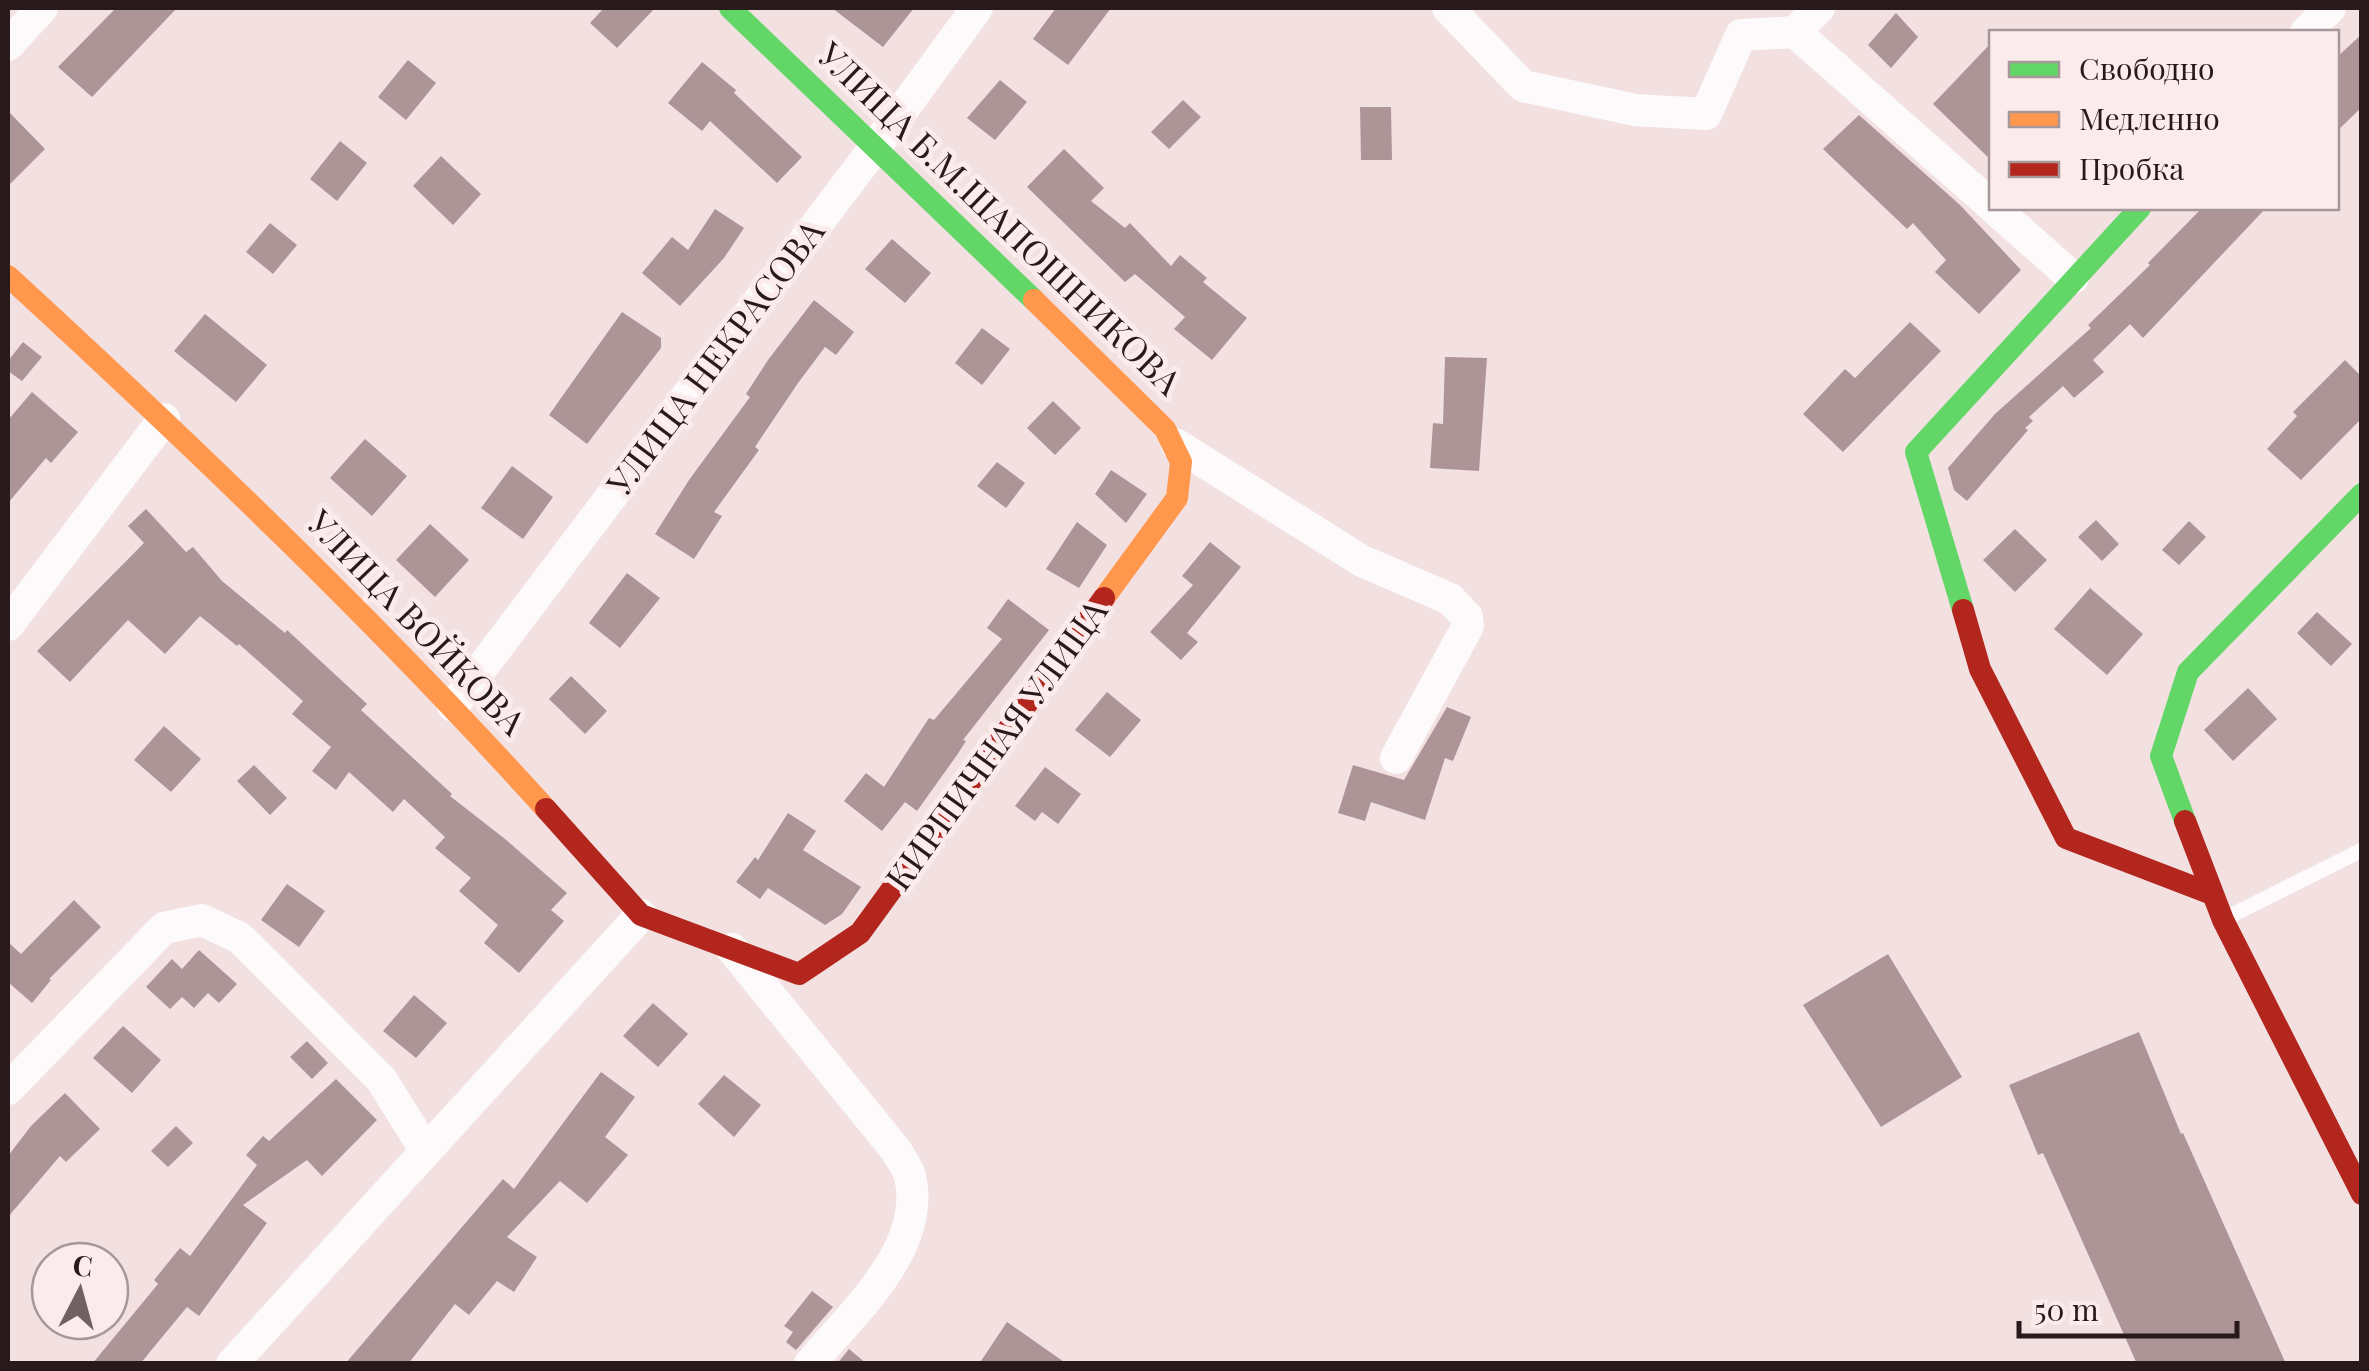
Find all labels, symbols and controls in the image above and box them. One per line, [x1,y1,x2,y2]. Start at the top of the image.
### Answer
street label: УЛИЦА Б.М.ШАПОШНИКОВА [808,30,1193,404]
legend [1989,30,2339,210]
text: Свободно [2079,48,2214,88]
text: Медленно [2079,98,2220,138]
text: Пробка [2079,148,2184,188]
street label: УЛИЦА НЕКРАСОВА [594,208,834,505]
street label: УЛИЦА ВОЙКОВА [297,498,538,745]
street label: КИРПИЧНАЯ УЛИЦА [873,588,1117,899]
north arrow [30,1241,130,1341]
text: С [71,1245,95,1284]
scale bar [2019,1276,2236,1338]
text: 50 m [2034,1289,2099,1329]

